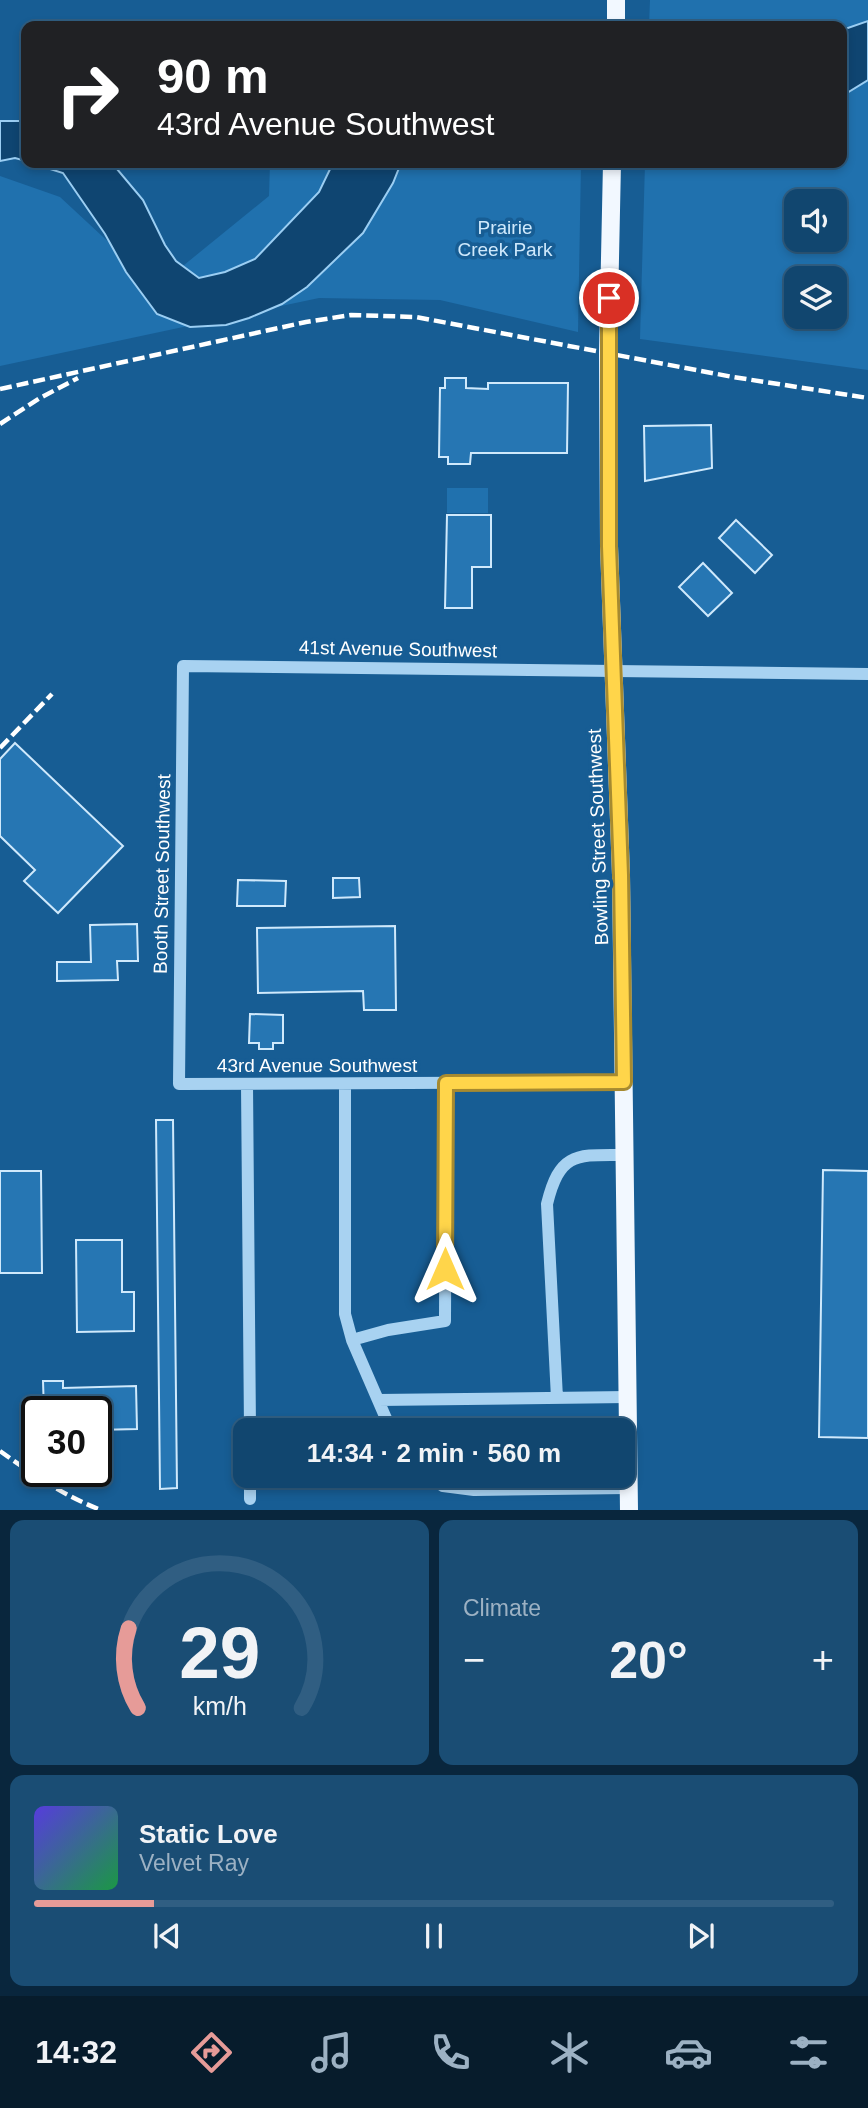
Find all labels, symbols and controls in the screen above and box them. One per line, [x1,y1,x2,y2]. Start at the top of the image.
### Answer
icon: right [42,49,133,140]
text: 90 m [157,49,269,103]
text: 43rd Avenue Southwest [157,106,494,142]
map controls [784,189,847,329]
button: sound [784,189,847,252]
park label: Prairie Creek Park [457,217,553,260]
button: layers [784,266,847,329]
pin [579,268,639,328]
icon: arrive [590,279,628,317]
street label: 41st Avenue Southwest [299,637,498,661]
street label: Bowling Street Southwest [584,728,612,946]
street label: Booth Street Southwest [150,773,174,974]
street label: 43rd Avenue Southwest [217,1055,418,1076]
position arrow [408,1232,482,1306]
speed limit sign: 30 [21,1396,112,1487]
text: 14:34 · 2 min · 560 m [307,1438,561,1468]
text: Climate [463,1595,541,1621]
text: 29 [179,1613,260,1694]
text: 20° [609,1631,688,1689]
text: − [463,1639,485,1681]
text: + [812,1639,834,1681]
text: km/h [192,1692,247,1720]
text: Static Love [139,1819,278,1849]
text: Velvet Ray [139,1850,249,1876]
icon: previous [148,1917,186,1955]
icon: pause [415,1917,453,1955]
icon: next [682,1917,720,1955]
icon: directions [187,2028,236,2077]
icon: music [307,2028,356,2077]
icon: phone [426,2028,475,2077]
icon: climate [545,2028,594,2077]
icon: car [664,2028,713,2077]
icon: filters [784,2028,833,2077]
text: 14:32 [35,2034,117,2070]

